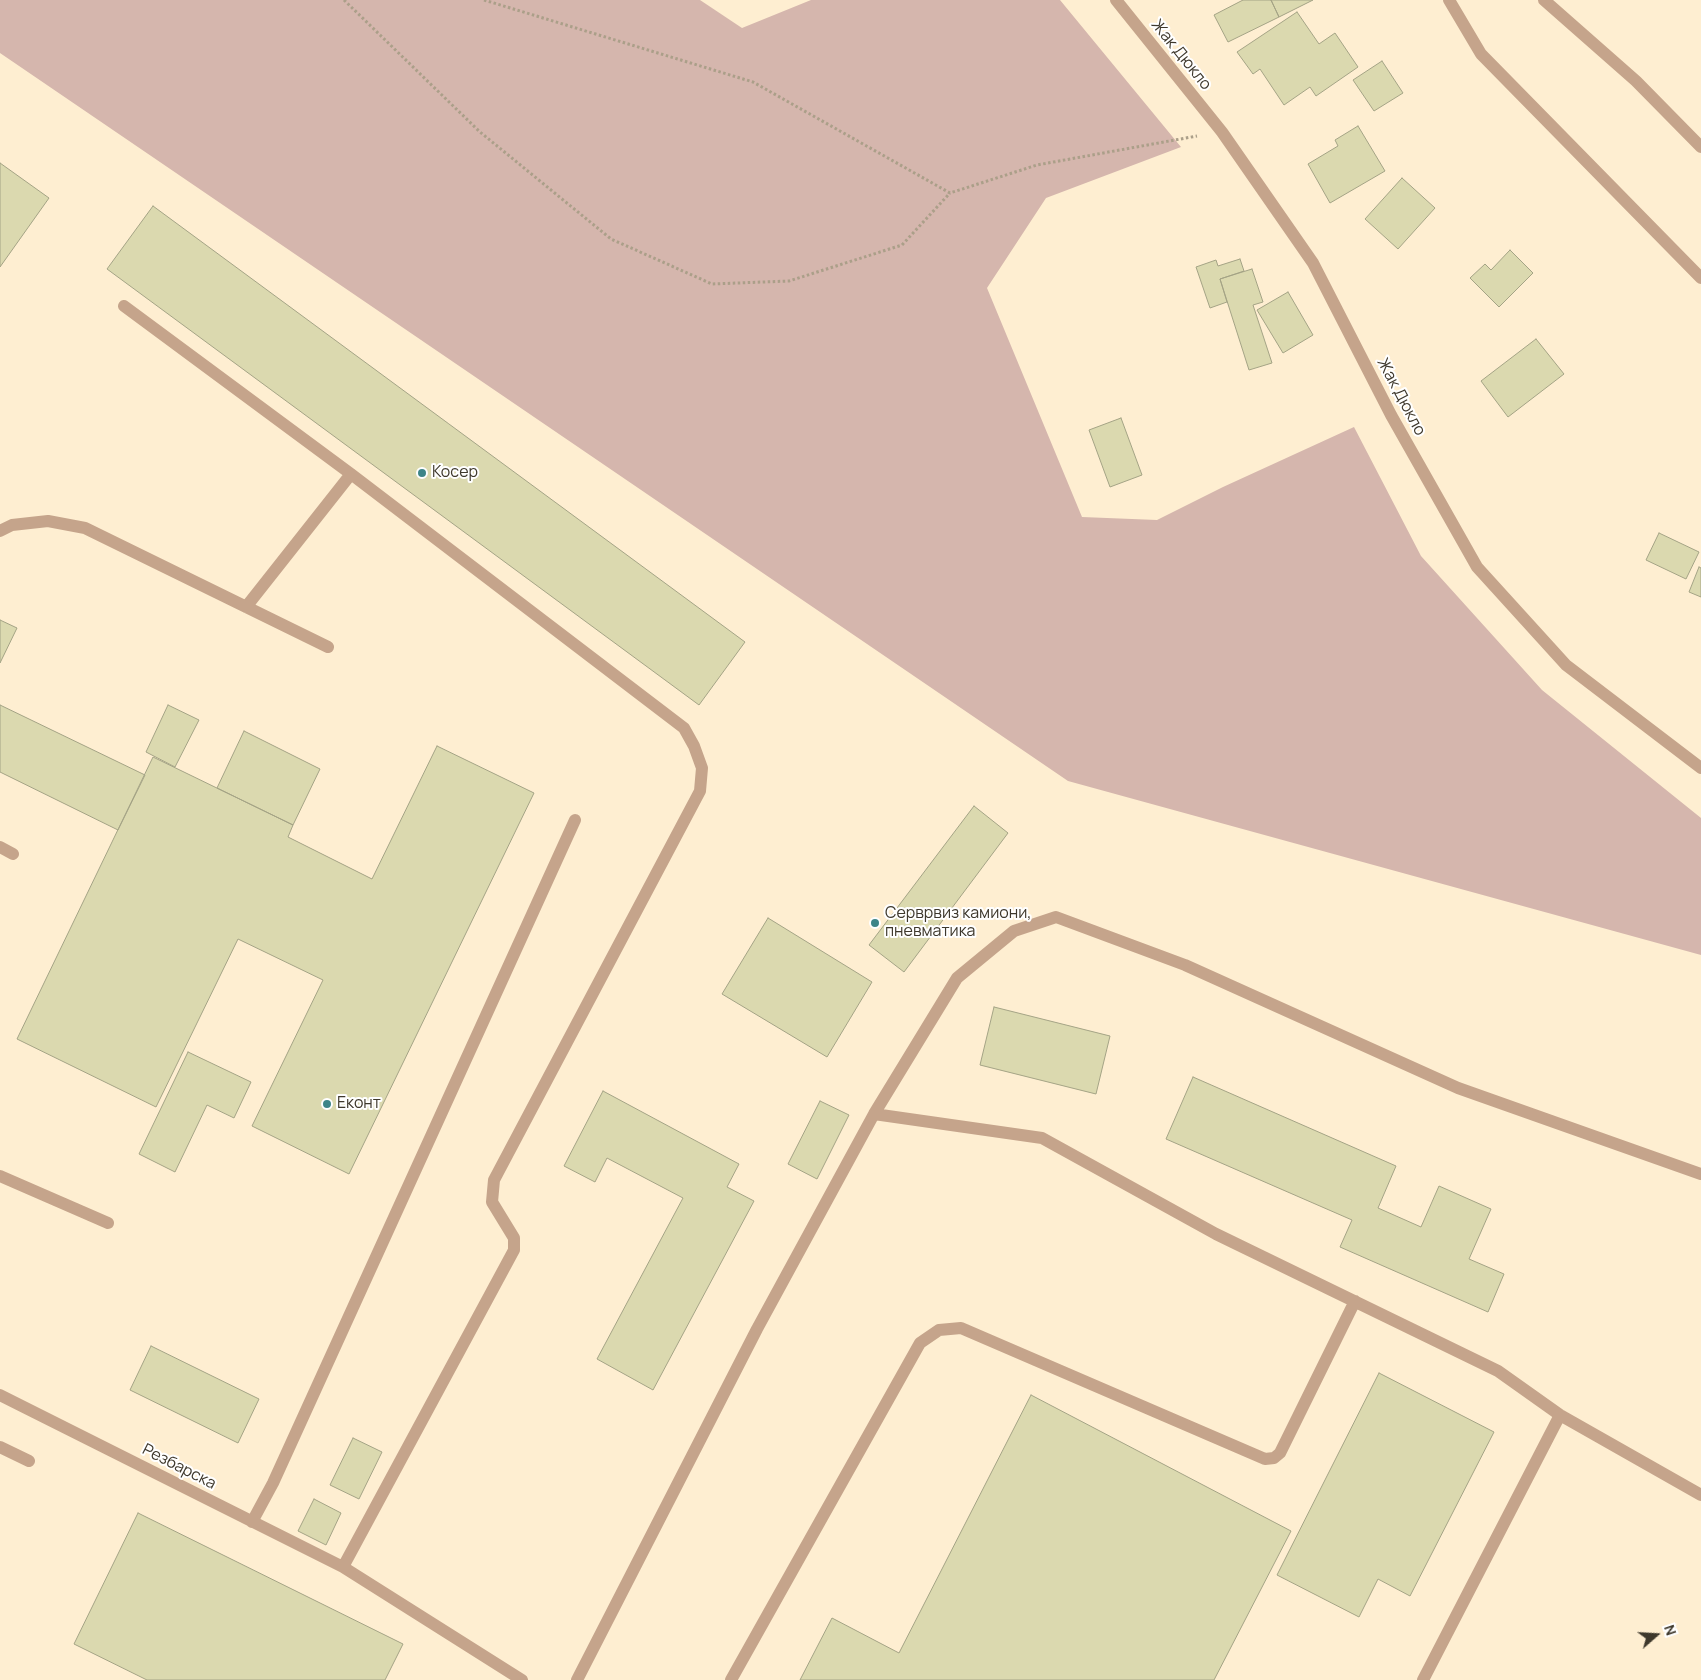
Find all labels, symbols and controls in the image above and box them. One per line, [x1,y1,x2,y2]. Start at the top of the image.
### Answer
street label: Жак Дюкло [1147,16,1215,94]
street label: Жак Дюкло [1373,355,1429,439]
place label: Косер [432,463,478,483]
marker: Косер [416,467,428,479]
place label: Серврвиз камиони, пневматика [885,904,1032,942]
marker: Серврвиз камиони, пневматика [869,917,881,929]
place label: Еконт [337,1094,381,1114]
marker: Еконт [321,1098,333,1110]
street label: Резбарска [139,1440,219,1494]
north arrow [1631,1610,1681,1660]
text: N [1660,1622,1681,1638]

